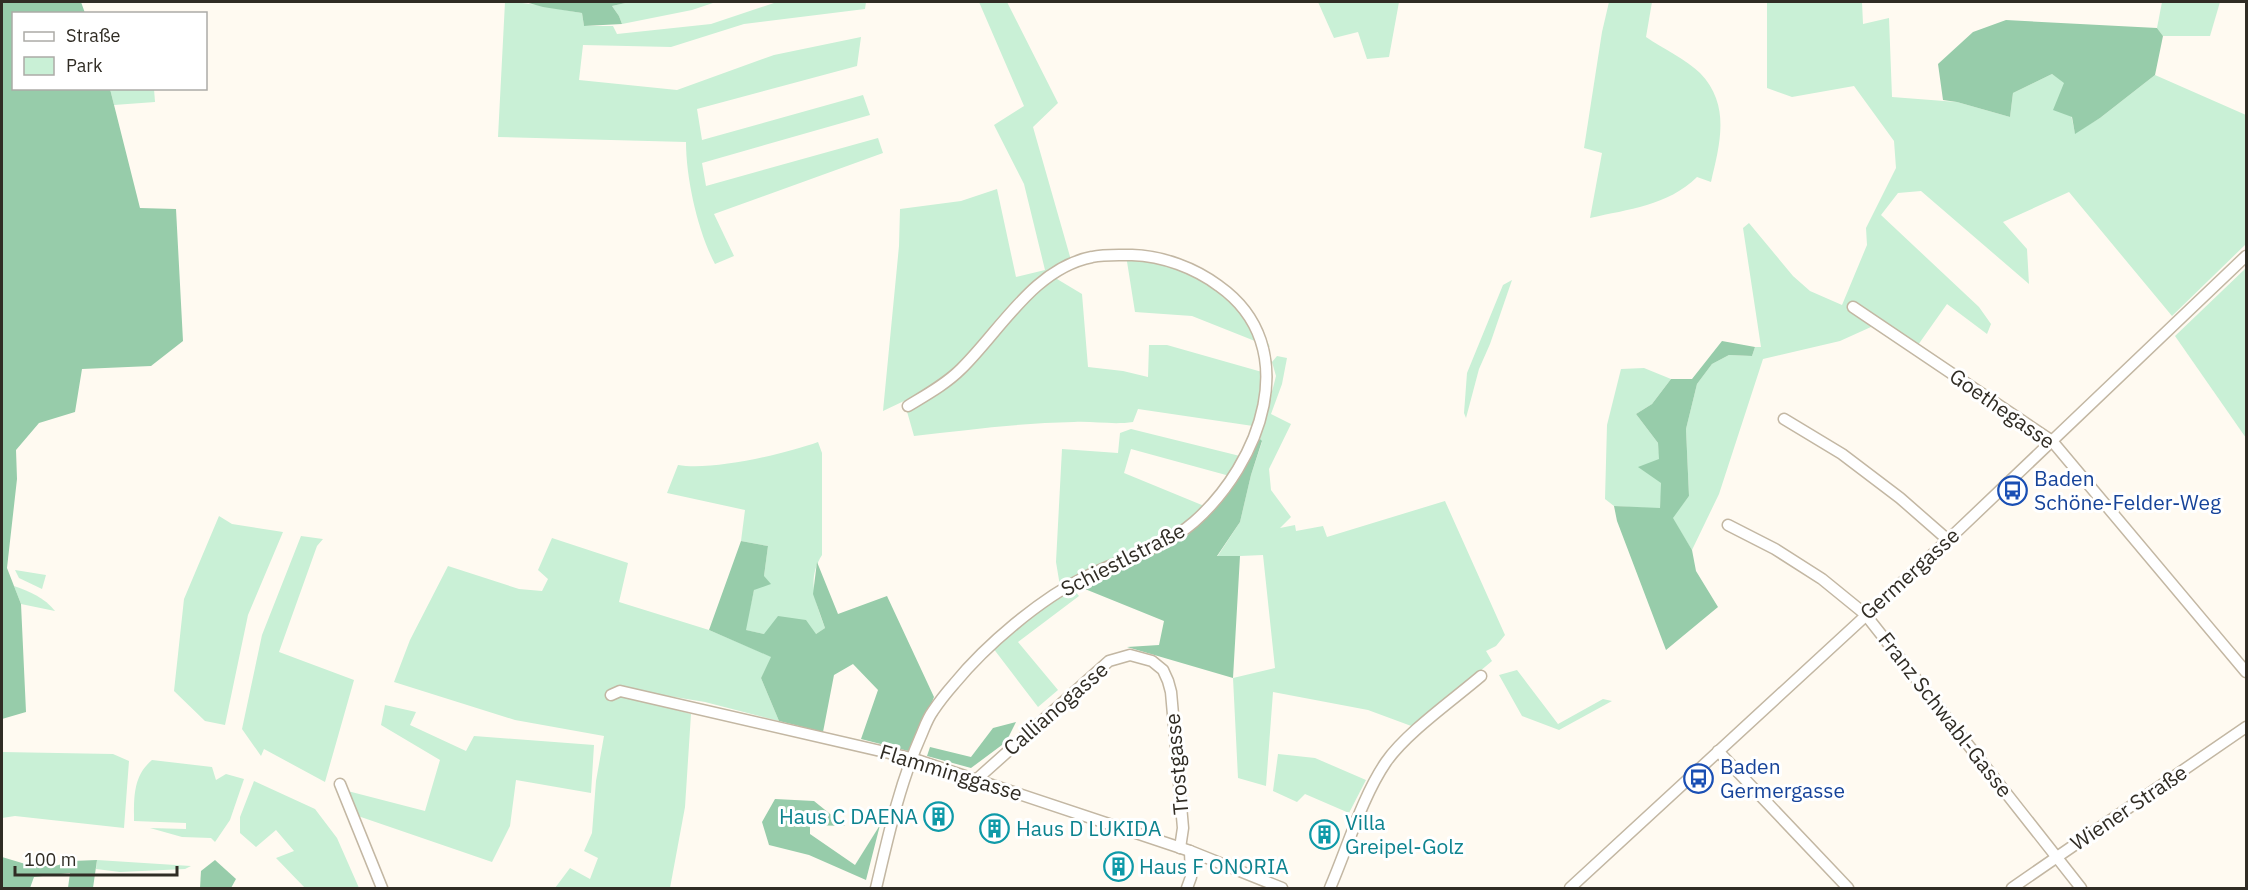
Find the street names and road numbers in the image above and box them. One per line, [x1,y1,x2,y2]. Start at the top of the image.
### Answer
street label: Goethegasse [1944,361,2061,455]
street label: Schiestlstraße [1056,516,1189,602]
street label: Germergasse [1854,521,1965,625]
street label: Franz Schwabl-Gasse [1872,626,2019,803]
street label: Callianogasse [997,655,1114,761]
street label: Trostgasse [1158,712,1194,816]
street label: Flamminggasse [877,737,1026,807]
street label: Wiener Straße [2065,758,2192,857]

